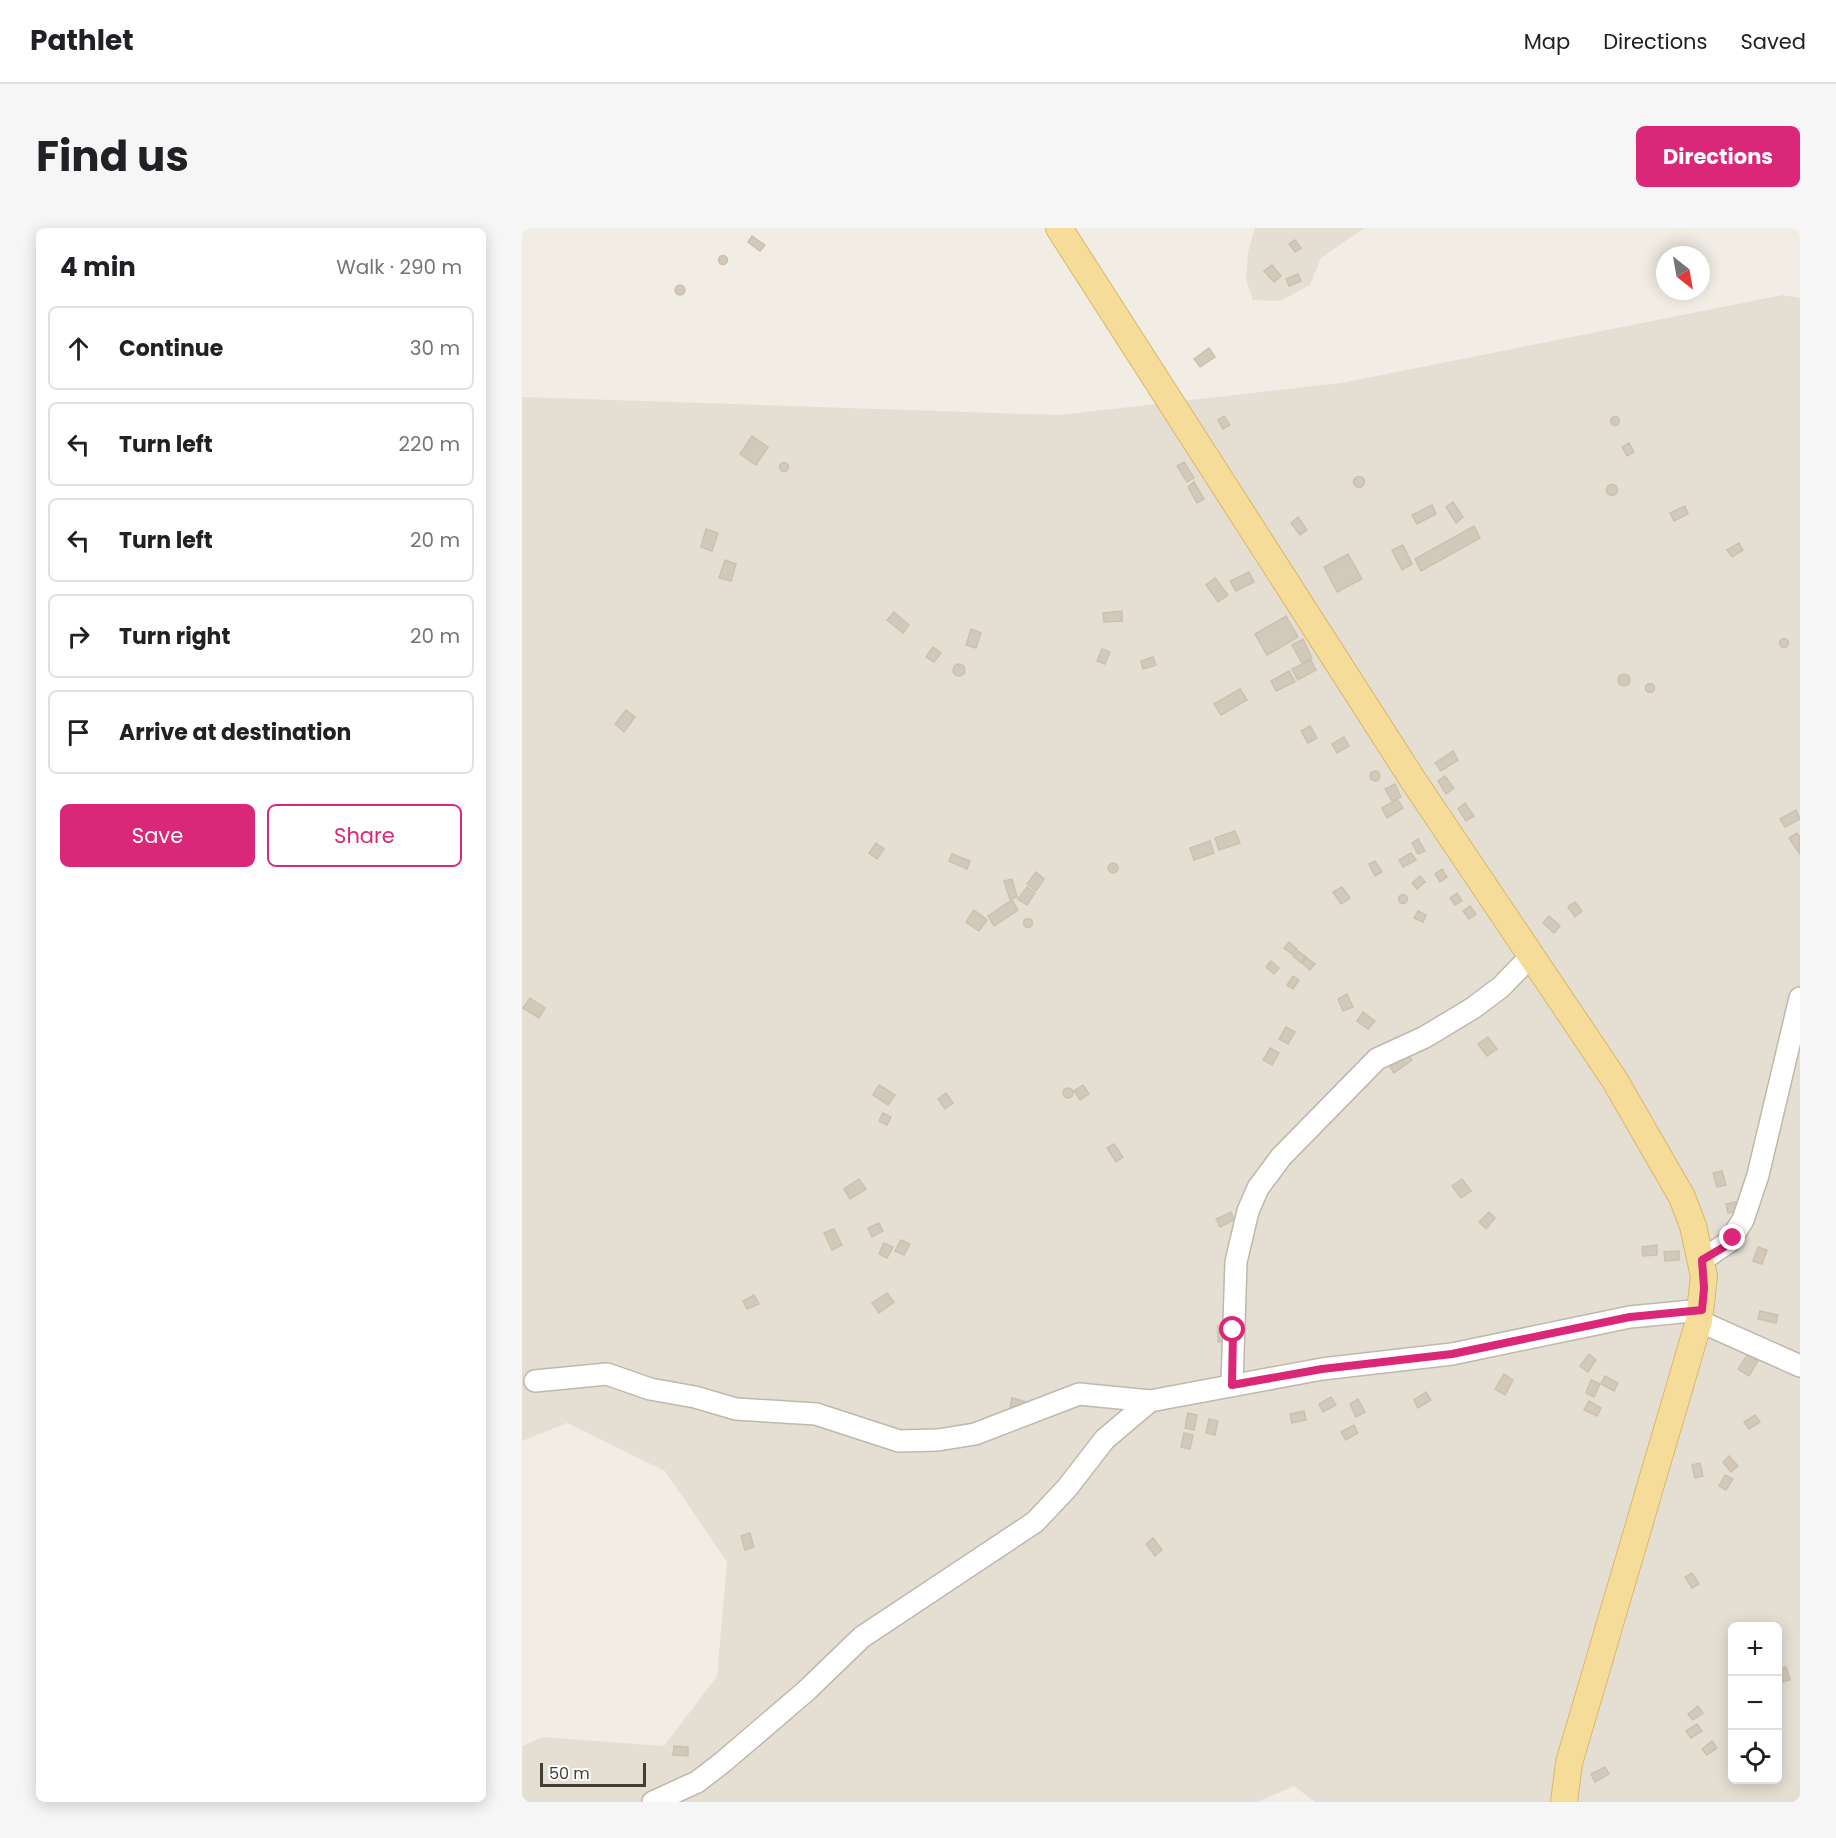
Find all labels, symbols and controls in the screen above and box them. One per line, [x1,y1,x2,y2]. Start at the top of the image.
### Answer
text: Pathlet [30,21,134,60]
text: Map [1524,27,1570,56]
text: Directions [1603,27,1707,56]
text: Saved [1740,27,1806,56]
button: Directions [1636,126,1800,187]
text: Find us [36,127,189,186]
north arrow [1656,246,1710,300]
text: 4 min [60,249,136,285]
text: Walk · 290 m [336,253,462,281]
icon: ahead [62,332,95,365]
text: Continue [119,333,223,364]
text: 30 m [410,334,460,362]
icon: left [62,428,95,461]
text: Turn left [119,429,213,460]
text: 220 m [399,430,460,458]
icon: left [62,524,95,557]
text: Turn left [119,525,213,556]
text: 20 m [410,526,460,554]
icon: right [62,620,95,653]
text: Turn right [119,621,230,652]
text: 20 m [410,622,460,650]
icon: arrive [62,716,95,749]
text: Arrive at destination [119,717,351,748]
button: Save [60,804,255,867]
button: Share [267,804,462,867]
route end [1719,1224,1745,1250]
route start [1219,1316,1245,1342]
map controls [1728,1622,1782,1784]
button: + [1728,1622,1782,1676]
button: − [1728,1676,1782,1730]
button: locate [1728,1730,1782,1784]
scale bar [540,1760,646,1788]
text: 50 m [549,1762,590,1785]

